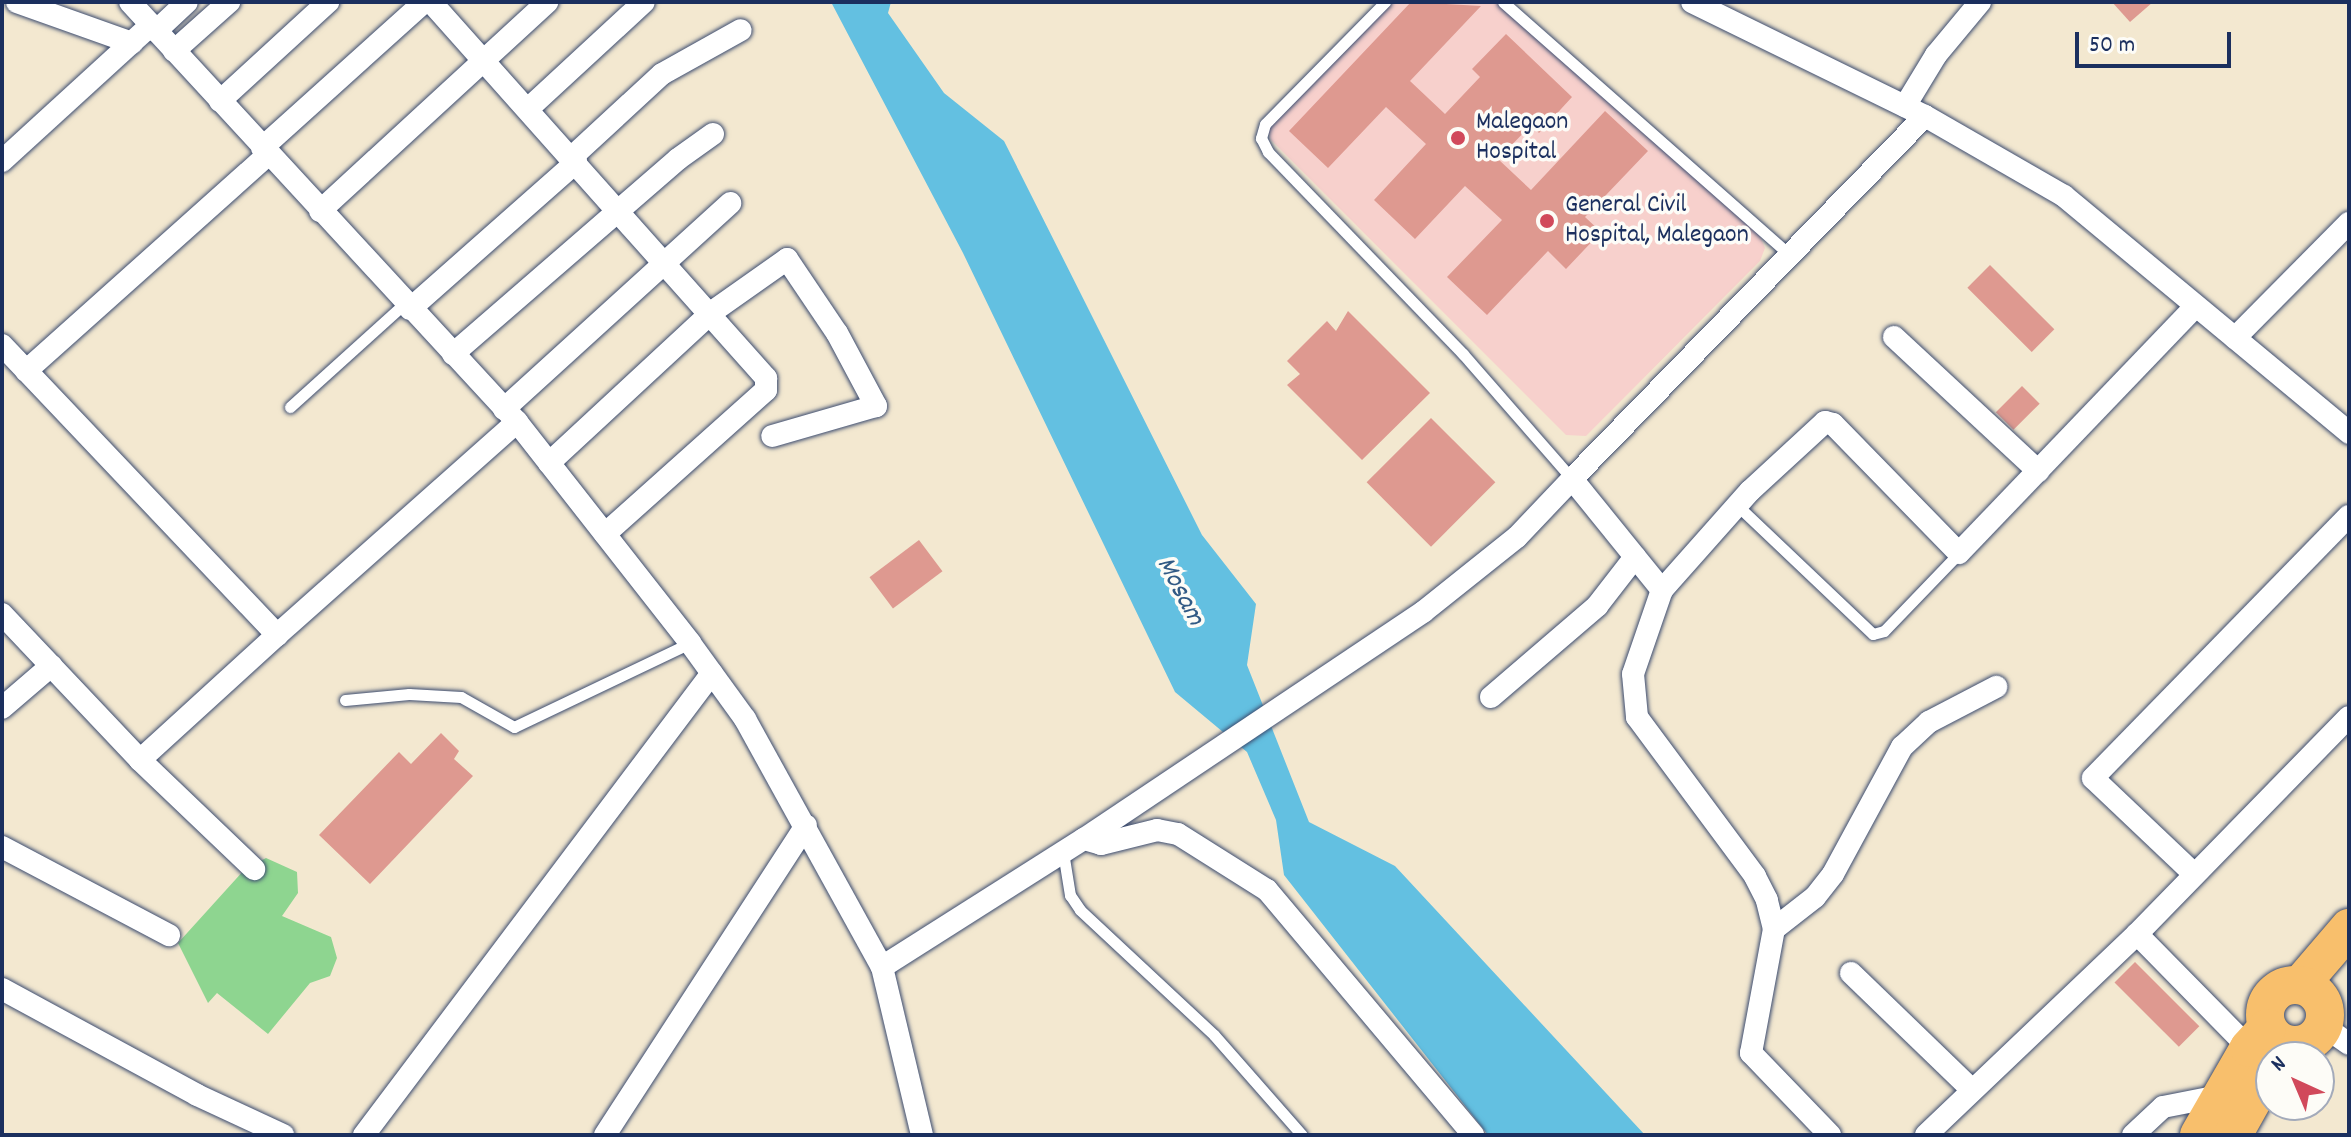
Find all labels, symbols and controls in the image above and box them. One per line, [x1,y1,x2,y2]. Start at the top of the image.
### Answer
scale bar [2079,16,2235,66]
text: 50 m [2089,29,2135,63]
place label: Malegaon Hospital [1476,107,1568,168]
marker: Malegaon Hospital [1447,127,1469,149]
place label: General Civil Hospital, Malegaon [1565,190,1749,252]
marker: General Civil Hospital, Malegaon [1536,210,1558,232]
water label: Mosam [1147,552,1211,632]
north arrow [2255,1041,2335,1121]
text: N [2265,1050,2294,1080]

